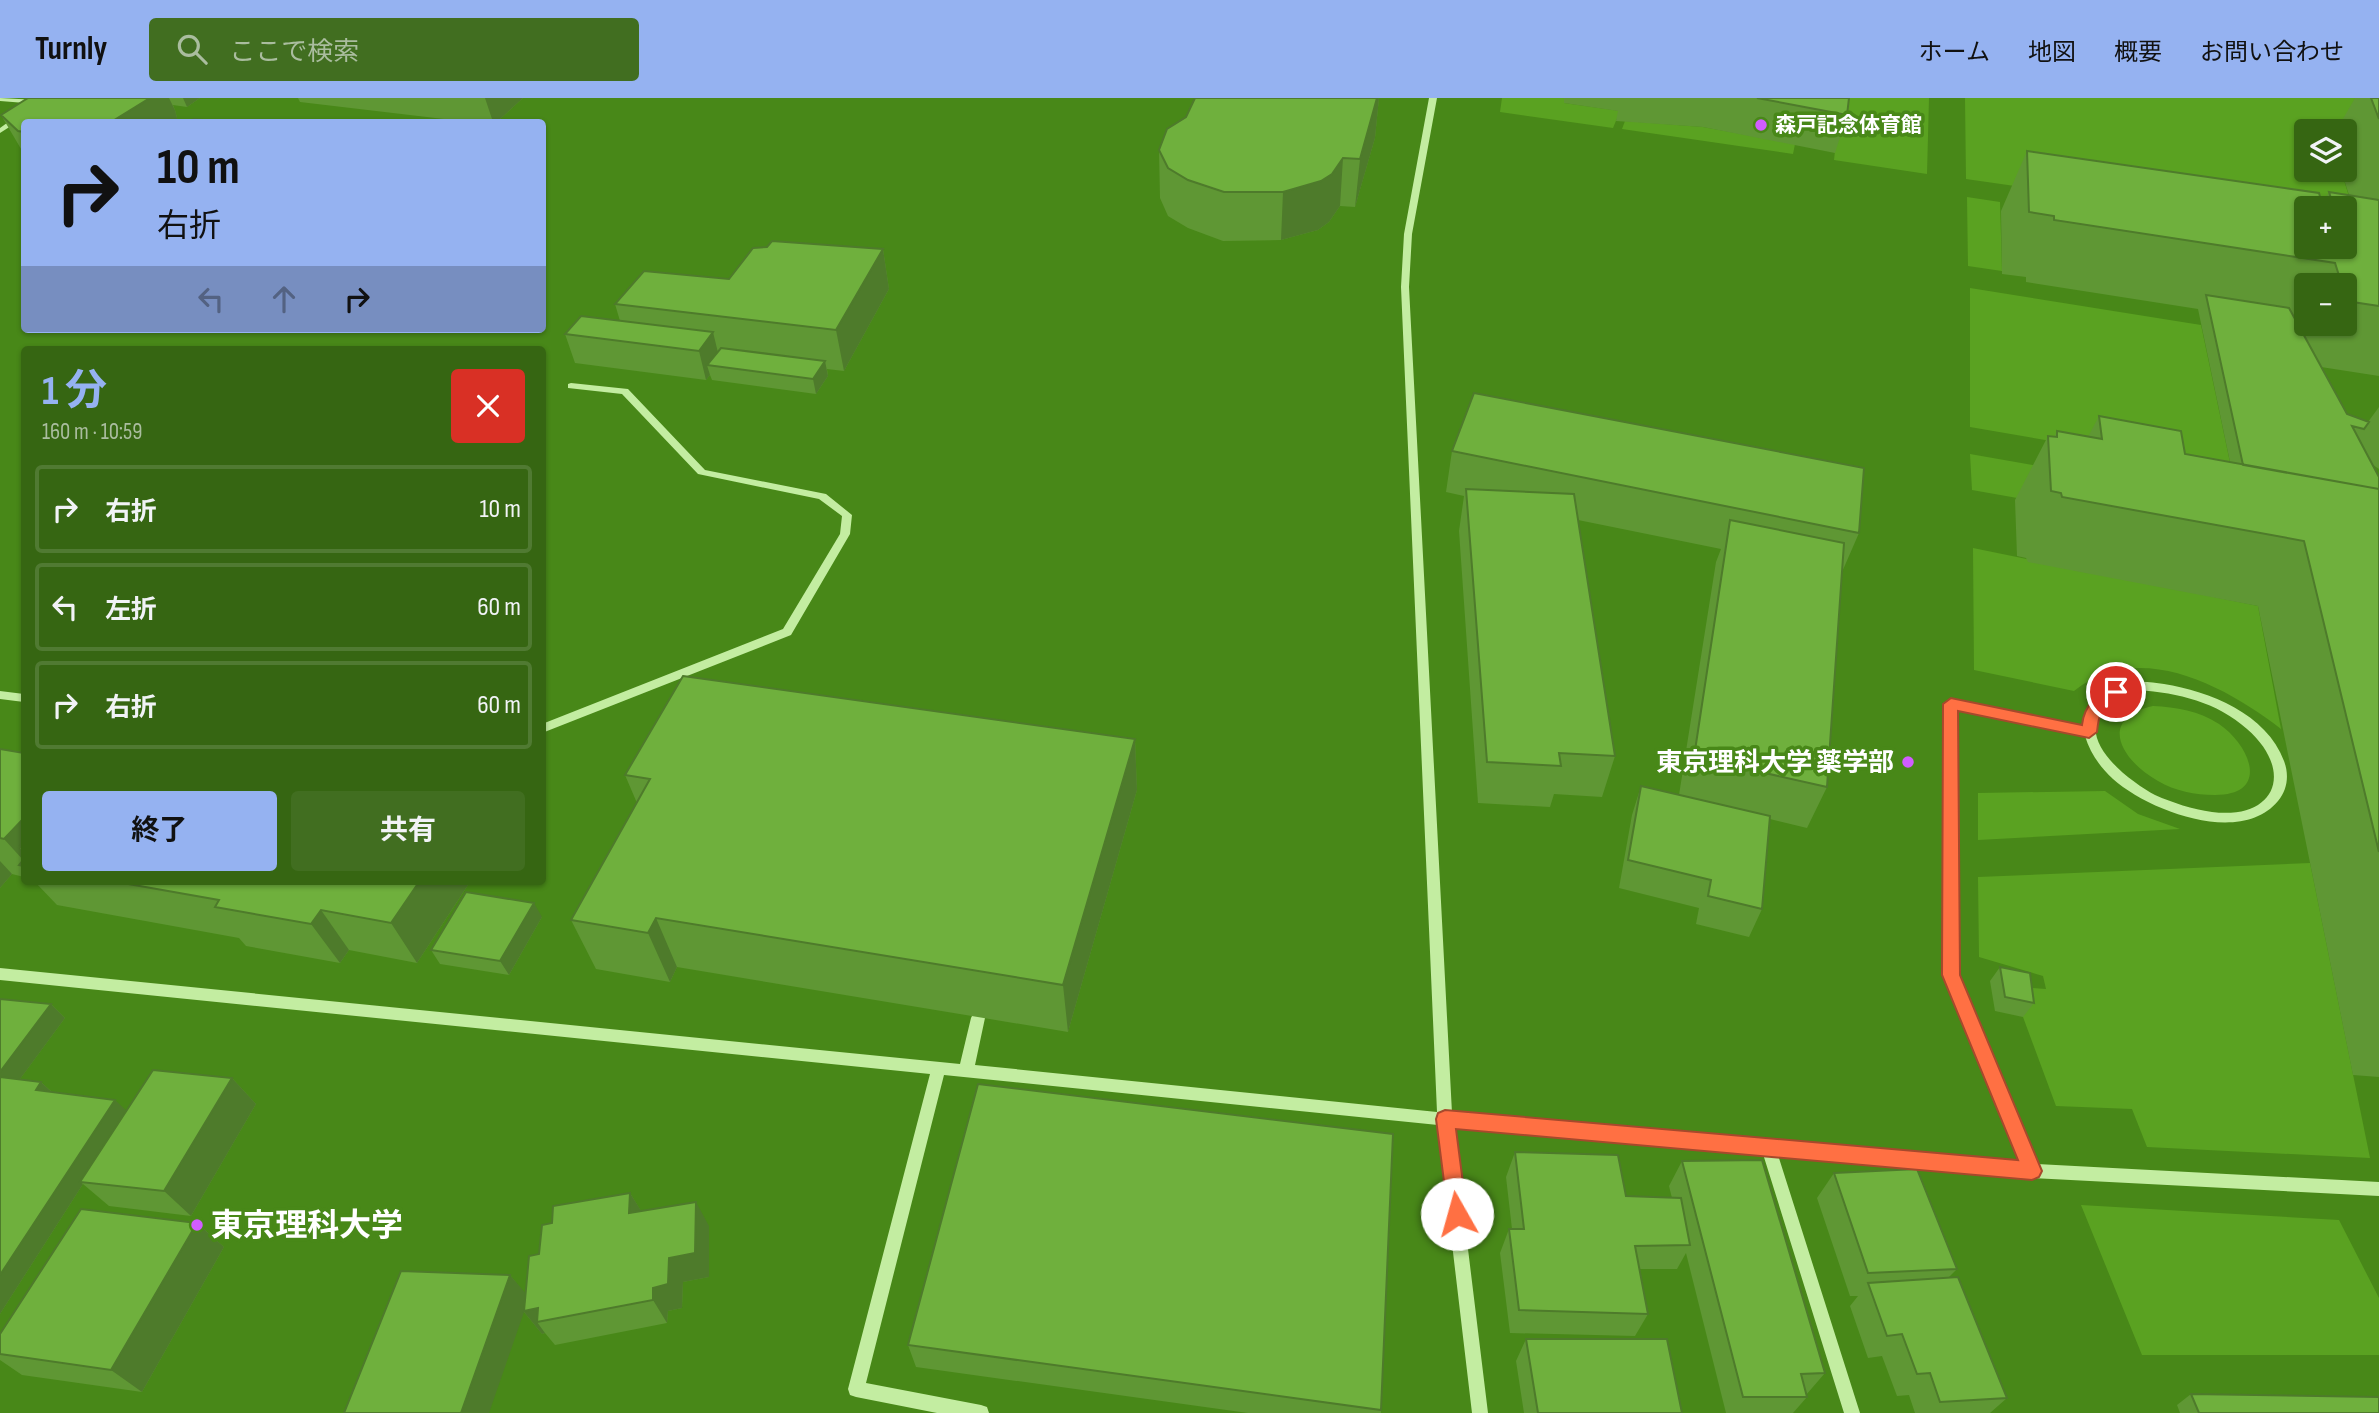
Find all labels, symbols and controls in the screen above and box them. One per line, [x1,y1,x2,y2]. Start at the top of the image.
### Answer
search box [149,18,639,81]
text: Turnly [35,29,107,69]
icon: search [173,30,211,68]
text: ここで検索 [229,37,359,68]
text: ホーム [1919,38,1990,67]
text: 地図 [2028,38,2076,67]
text: 概要 [2114,38,2162,67]
text: お問い合わせ [2200,38,2344,67]
place label: 森戸記念体育館 [1775,113,1922,138]
marker: 森戸記念体育館 [1753,117,1769,133]
map controls [2294,119,2357,336]
button: layers [2294,119,2357,182]
text: 10 m [157,139,240,198]
icon: right [42,147,133,238]
button: + [2294,196,2357,259]
text: 右折 [157,207,221,246]
button: − [2294,273,2357,336]
icon: left [192,280,230,318]
icon: ahead [265,280,303,318]
icon: right [338,280,376,318]
text: 1 分 [42,366,107,417]
button: close [451,369,525,443]
text: 160 m · 10:59 [42,418,143,446]
icon: right [46,490,84,528]
text: 10 m [479,494,521,525]
text: 右折 [105,497,157,528]
icon: left [46,588,84,626]
text: 60 m [477,592,521,623]
text: 左折 [105,595,157,626]
pin [2086,662,2146,722]
icon: arrive [2097,673,2135,711]
icon: right [46,686,84,724]
text: 60 m [477,690,521,721]
text: 右折 [105,693,157,724]
place label: 東京理科大学 薬学部 [1656,748,1894,779]
marker: 東京理科大学 薬学部 [1900,754,1916,770]
button: 終了 [42,791,277,871]
button: 共有 [291,791,525,871]
position arrow [1420,1177,1494,1251]
place label: 東京理科大学 [211,1207,403,1246]
marker: 東京理科大学 [189,1217,205,1233]

